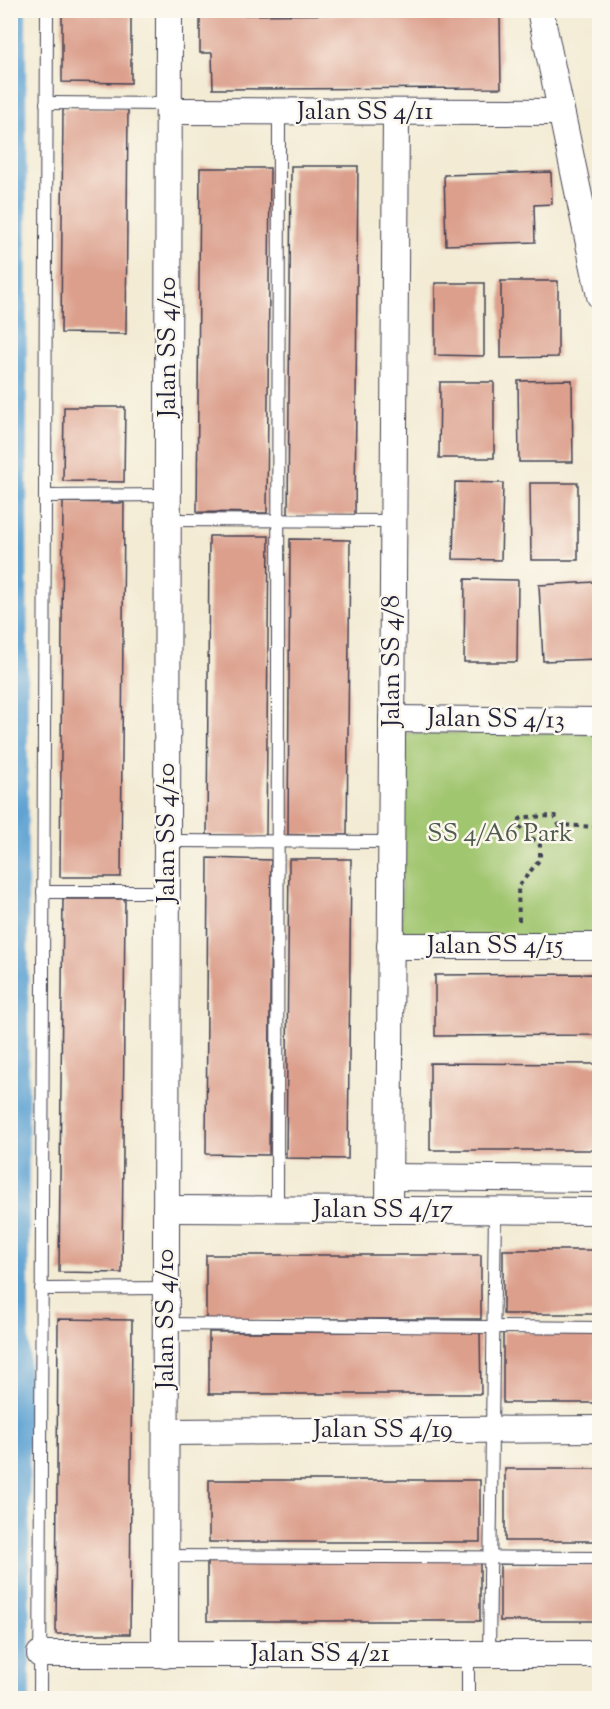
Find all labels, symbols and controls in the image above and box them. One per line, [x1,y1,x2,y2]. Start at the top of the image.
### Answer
street label: Jalan SS 4/11 [295,94,433,131]
street label: Jalan SS 4/10 [150,277,187,419]
street label: Jalan SS 4/8 [374,595,411,729]
street label: Jalan SS 4/13 [425,700,565,740]
street label: Jalan SS 4/10 [149,763,186,905]
park label: SS 4/A6 Park [427,816,573,853]
street label: Jalan SS 4/15 [425,928,563,965]
street label: Jalan SS 4/17 [311,1192,453,1229]
street label: Jalan SS 4/10 [148,1249,185,1391]
street label: Jalan SS 4/19 [311,1412,453,1449]
street label: Jalan SS 4/21 [248,1636,390,1673]

